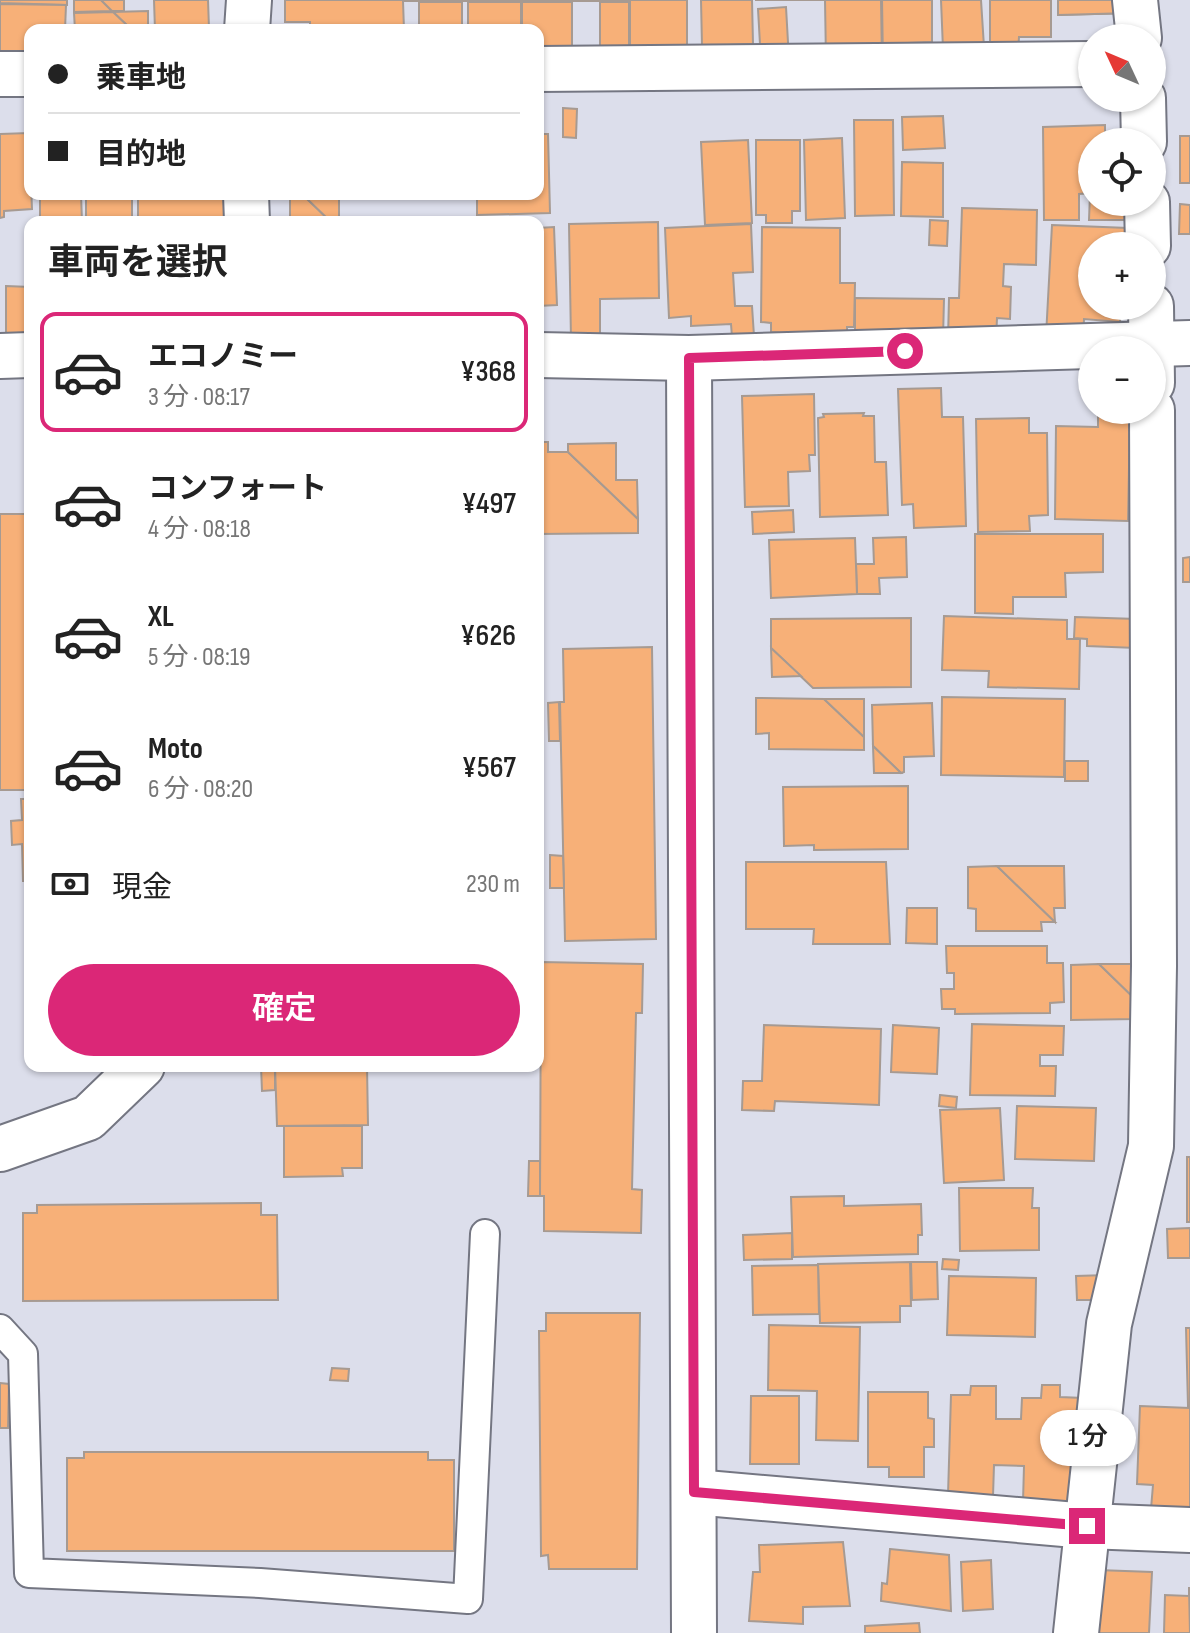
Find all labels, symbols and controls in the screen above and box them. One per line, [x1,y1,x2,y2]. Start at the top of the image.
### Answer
north arrow [1078,24,1166,112]
map controls [1078,24,1166,424]
text: 乗車地 [96,60,186,96]
button: locate [1078,128,1166,216]
text: 目的地 [96,137,186,173]
button: + [1078,232,1166,320]
text: 車両を選択 [48,242,228,285]
route start [887,333,923,369]
icon: car [52,336,124,408]
button: − [1078,336,1166,424]
text: エコノミー [148,339,298,375]
text: ¥368 [460,354,516,390]
text: 3 分 · 08:17 [148,382,250,413]
icon: car [52,468,124,540]
text: コンフォート [148,471,327,507]
text: ¥497 [461,486,516,522]
text: 4 分 · 08:18 [148,514,251,545]
text: XL [148,599,174,635]
icon: car [52,600,124,672]
text: ¥626 [460,618,516,654]
text: 5 分 · 08:19 [148,642,251,673]
text: Moto [148,731,203,767]
icon: car [52,732,124,804]
text: ¥567 [462,750,516,786]
text: 6 分 · 08:20 [148,774,253,805]
icon: cash [48,862,92,906]
text: 230 m [466,869,520,900]
text: 現金 [112,870,172,906]
button: 確定 [48,964,520,1056]
callout: 1 分 [1039,1410,1135,1466]
text: 1 分 [1068,1422,1108,1453]
route end [1069,1508,1105,1544]

